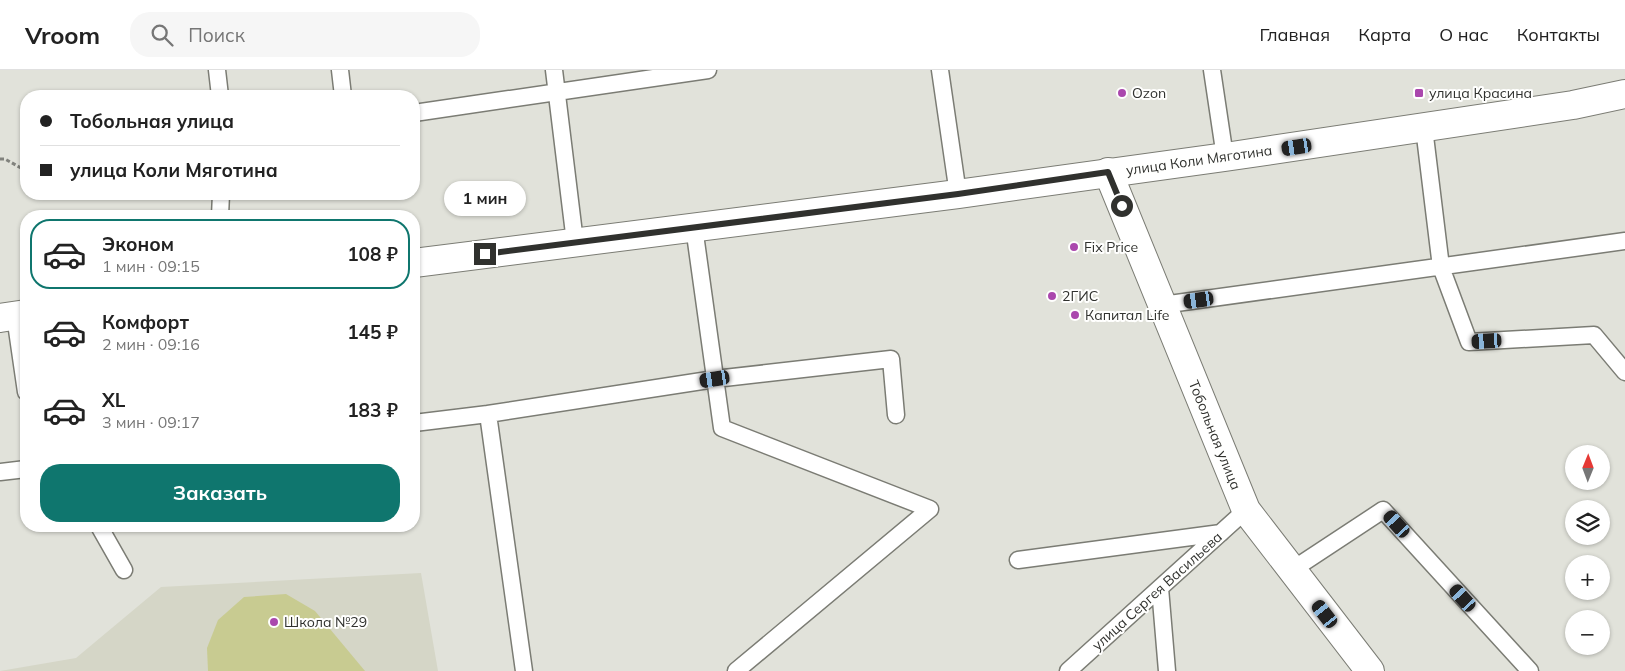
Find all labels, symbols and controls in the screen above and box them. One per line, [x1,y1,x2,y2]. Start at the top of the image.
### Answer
search box [130,12,480,57]
text: Vroom [25,20,100,50]
icon: search [148,21,176,49]
text: Поиск [188,23,245,47]
text: Главная [1260,23,1330,46]
text: Карта [1358,23,1411,46]
text: О нас [1439,23,1489,46]
text: Контакты [1517,23,1600,46]
place label: Ozon [1132,84,1166,102]
place label: улица Красина [1429,84,1532,102]
marker: Ozon [1116,87,1128,99]
marker: улица Красина [1413,87,1425,99]
text: Тобольная улица [70,109,234,133]
car [1281,137,1312,157]
street label: улица Коли Мяготина [1125,141,1273,179]
text: улица Коли Мяготина [70,158,278,182]
callout: 1 мин [444,181,526,216]
text: 1 мин [463,188,507,208]
route start [1111,195,1133,217]
icon: car [42,232,87,277]
text: Эконом [102,232,174,256]
place label: Fix Price [1084,238,1138,256]
marker: Fix Price [1068,241,1080,253]
text: 108 ₽ [347,242,398,266]
route end [474,243,496,265]
text: 1 мин · 09:15 [102,256,200,276]
place label: 2ГИС [1062,287,1098,305]
marker: 2ГИС [1046,290,1058,302]
car [1183,290,1214,310]
place label: Капитал Life [1085,306,1169,324]
marker: Капитал Life [1069,309,1081,321]
icon: car [42,310,87,355]
text: Комфорт [102,310,189,334]
text: 145 ₽ [347,320,398,344]
car [1471,333,1502,349]
text: 2 мин · 09:16 [102,334,200,354]
car [699,369,730,389]
street label: Тобольная улица [1185,378,1245,492]
icon: car [42,388,87,433]
text: XL [102,388,125,412]
text: 183 ₽ [347,398,398,422]
text: 3 мин · 09:17 [102,412,200,432]
north arrow [1565,445,1610,490]
map controls [1565,445,1610,655]
button: Заказать [40,464,400,522]
button: layers [1565,500,1610,545]
car [1381,508,1412,540]
street label: улица Сергея Васильева [1088,528,1226,654]
button: + [1565,555,1610,600]
car [1447,582,1478,614]
car [1309,598,1340,630]
button: − [1565,610,1610,655]
place label: Школа №29 [284,613,367,631]
marker: Школа №29 [268,616,280,628]

